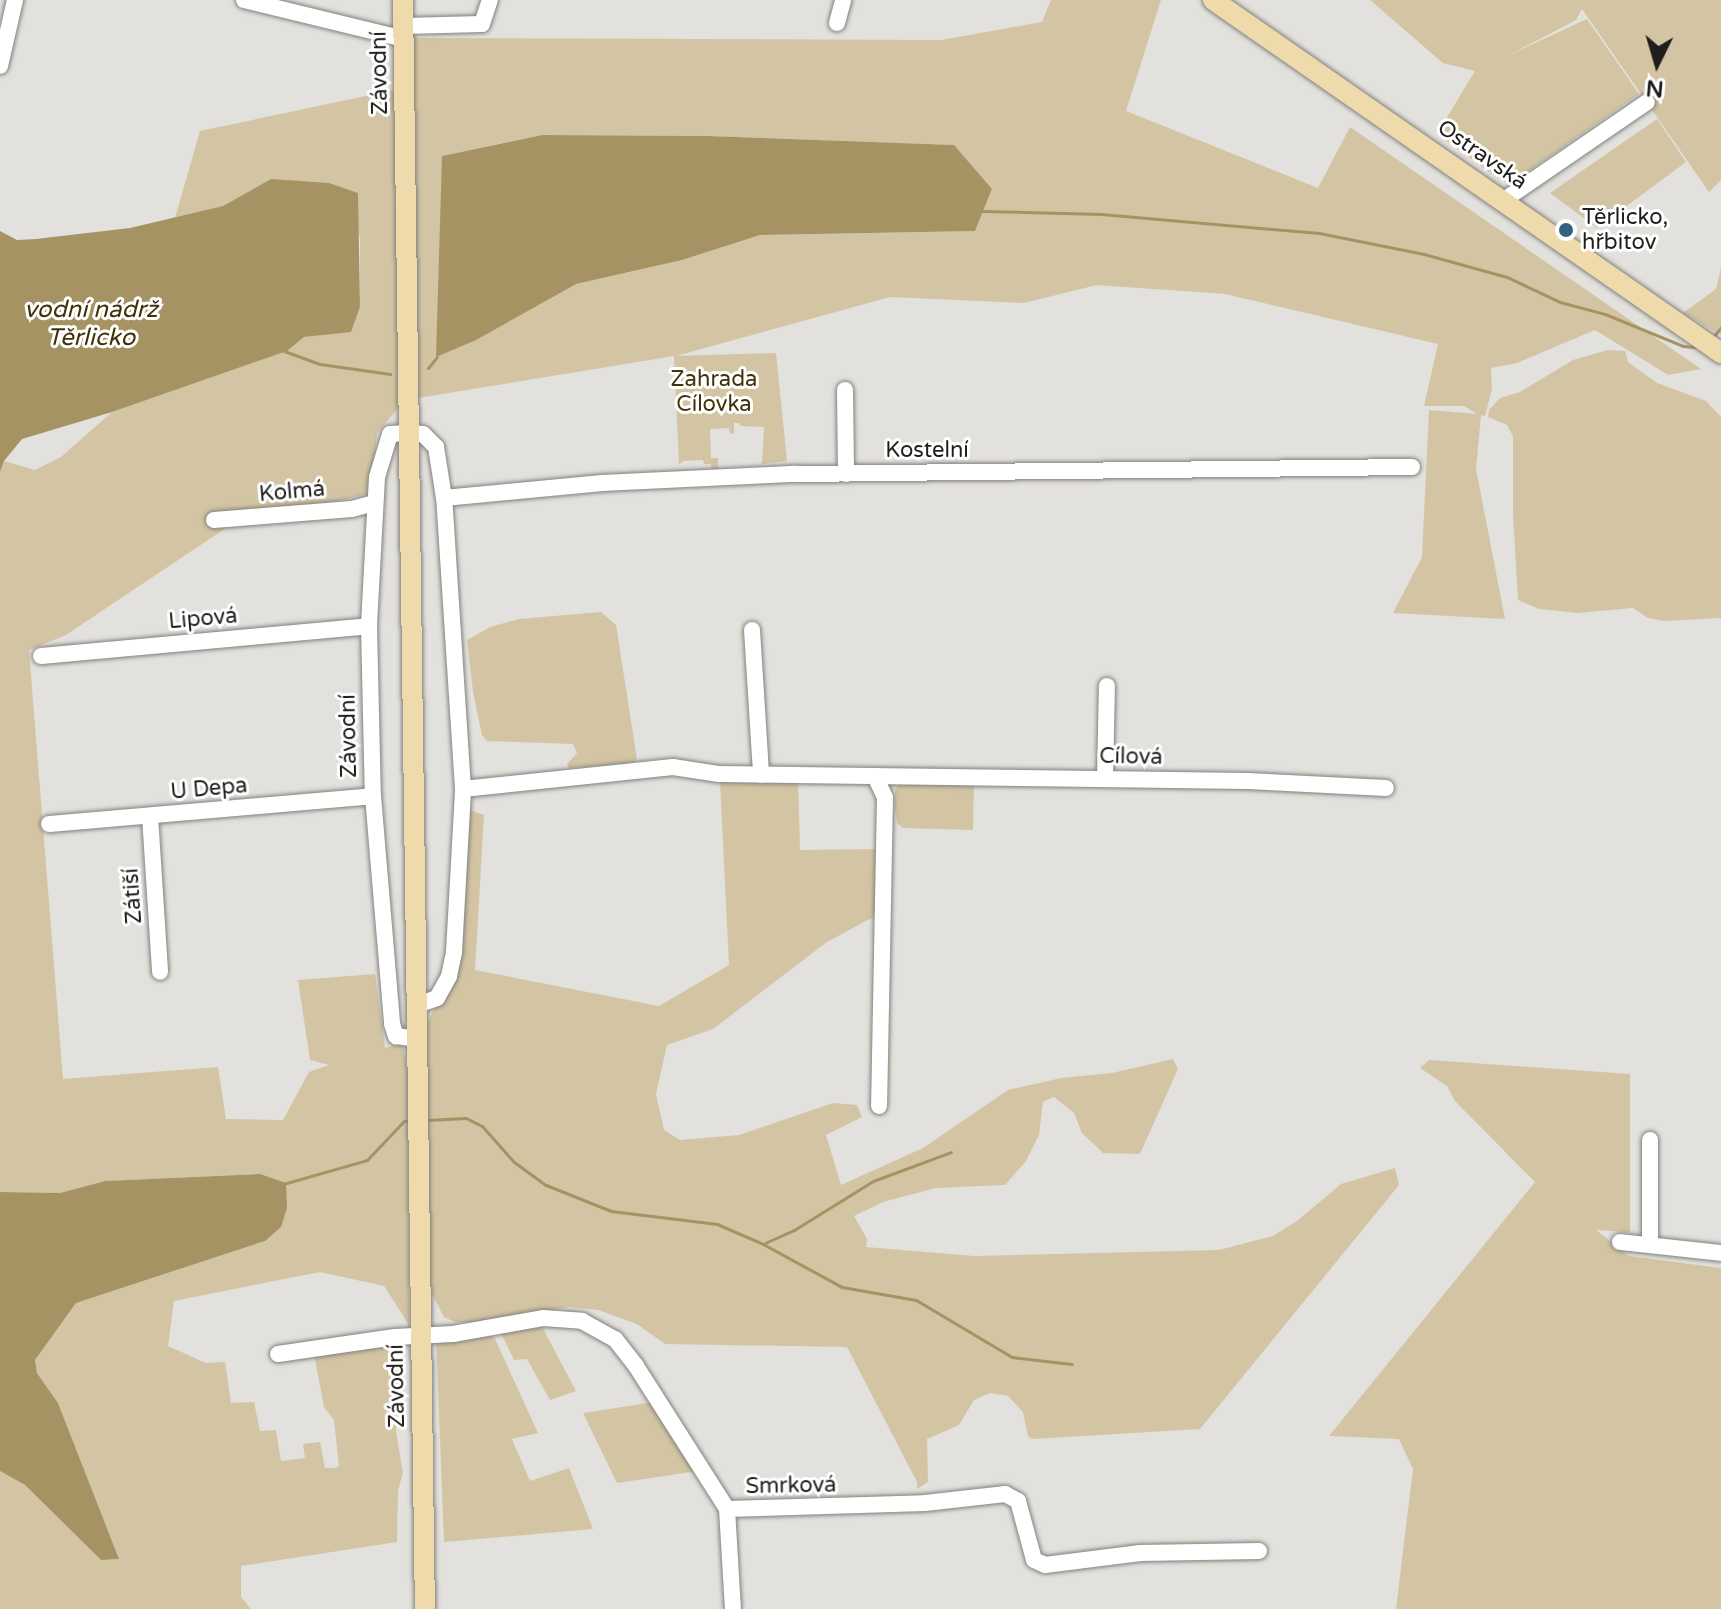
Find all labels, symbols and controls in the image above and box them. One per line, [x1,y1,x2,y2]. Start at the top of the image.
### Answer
north arrow [1617,24,1697,104]
street label: Závodní [366,31,394,115]
text: N [1645,74,1665,102]
street label: Ostravská [1432,114,1532,196]
place label: Těrlicko, hřbitov [1582,204,1668,256]
marker: Těrlicko, hřbitov [1557,221,1575,239]
water label: vodní nádrž Těrlicko [24,296,158,352]
park label: Zahrada Cílovka [671,366,757,418]
street label: Kostelní [885,438,969,464]
street label: Kolmá [258,476,326,508]
street label: Lipová [167,603,239,635]
street label: Závodní [335,694,363,778]
street label: Cílová [1099,743,1163,771]
street label: U Depa [169,772,249,806]
street label: Zátiší [118,867,148,925]
street label: Závodní [383,1344,411,1428]
street label: Smrková [745,1472,837,1500]

